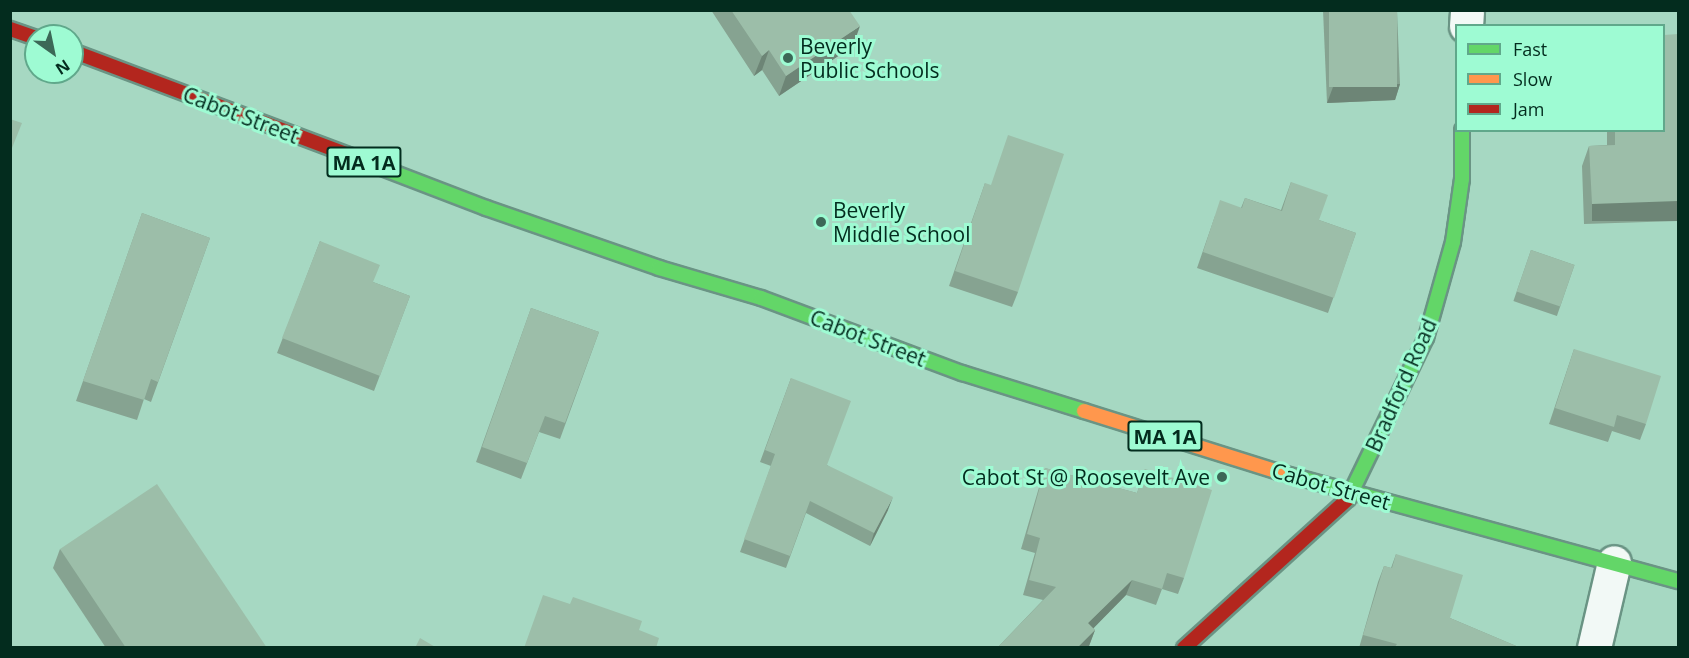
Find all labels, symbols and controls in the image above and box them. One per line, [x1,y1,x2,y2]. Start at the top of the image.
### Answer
north arrow [24,24,84,84]
legend [1455,24,1665,132]
place label: Beverly Public Schools [800,33,940,83]
text: Fast [1513,37,1547,61]
marker: Beverly Public Schools [781,51,795,65]
text: N [51,55,74,80]
text: Slow [1513,67,1552,91]
street label: Cabot Street [180,81,302,149]
text: Jam [1513,97,1545,121]
road number: MA 1A [325,145,403,179]
place label: Beverly Middle School [833,197,970,247]
marker: Beverly Middle School [814,215,828,229]
street label: Cabot Street [807,304,929,372]
street label: Bradford Road [1360,314,1442,456]
road number: MA 1A [1126,419,1204,453]
street label: Cabot Street [1269,457,1393,515]
place label: Cabot St @ Roosevelt Ave [962,464,1210,490]
marker: Cabot St @ Roosevelt Ave [1215,470,1229,484]

